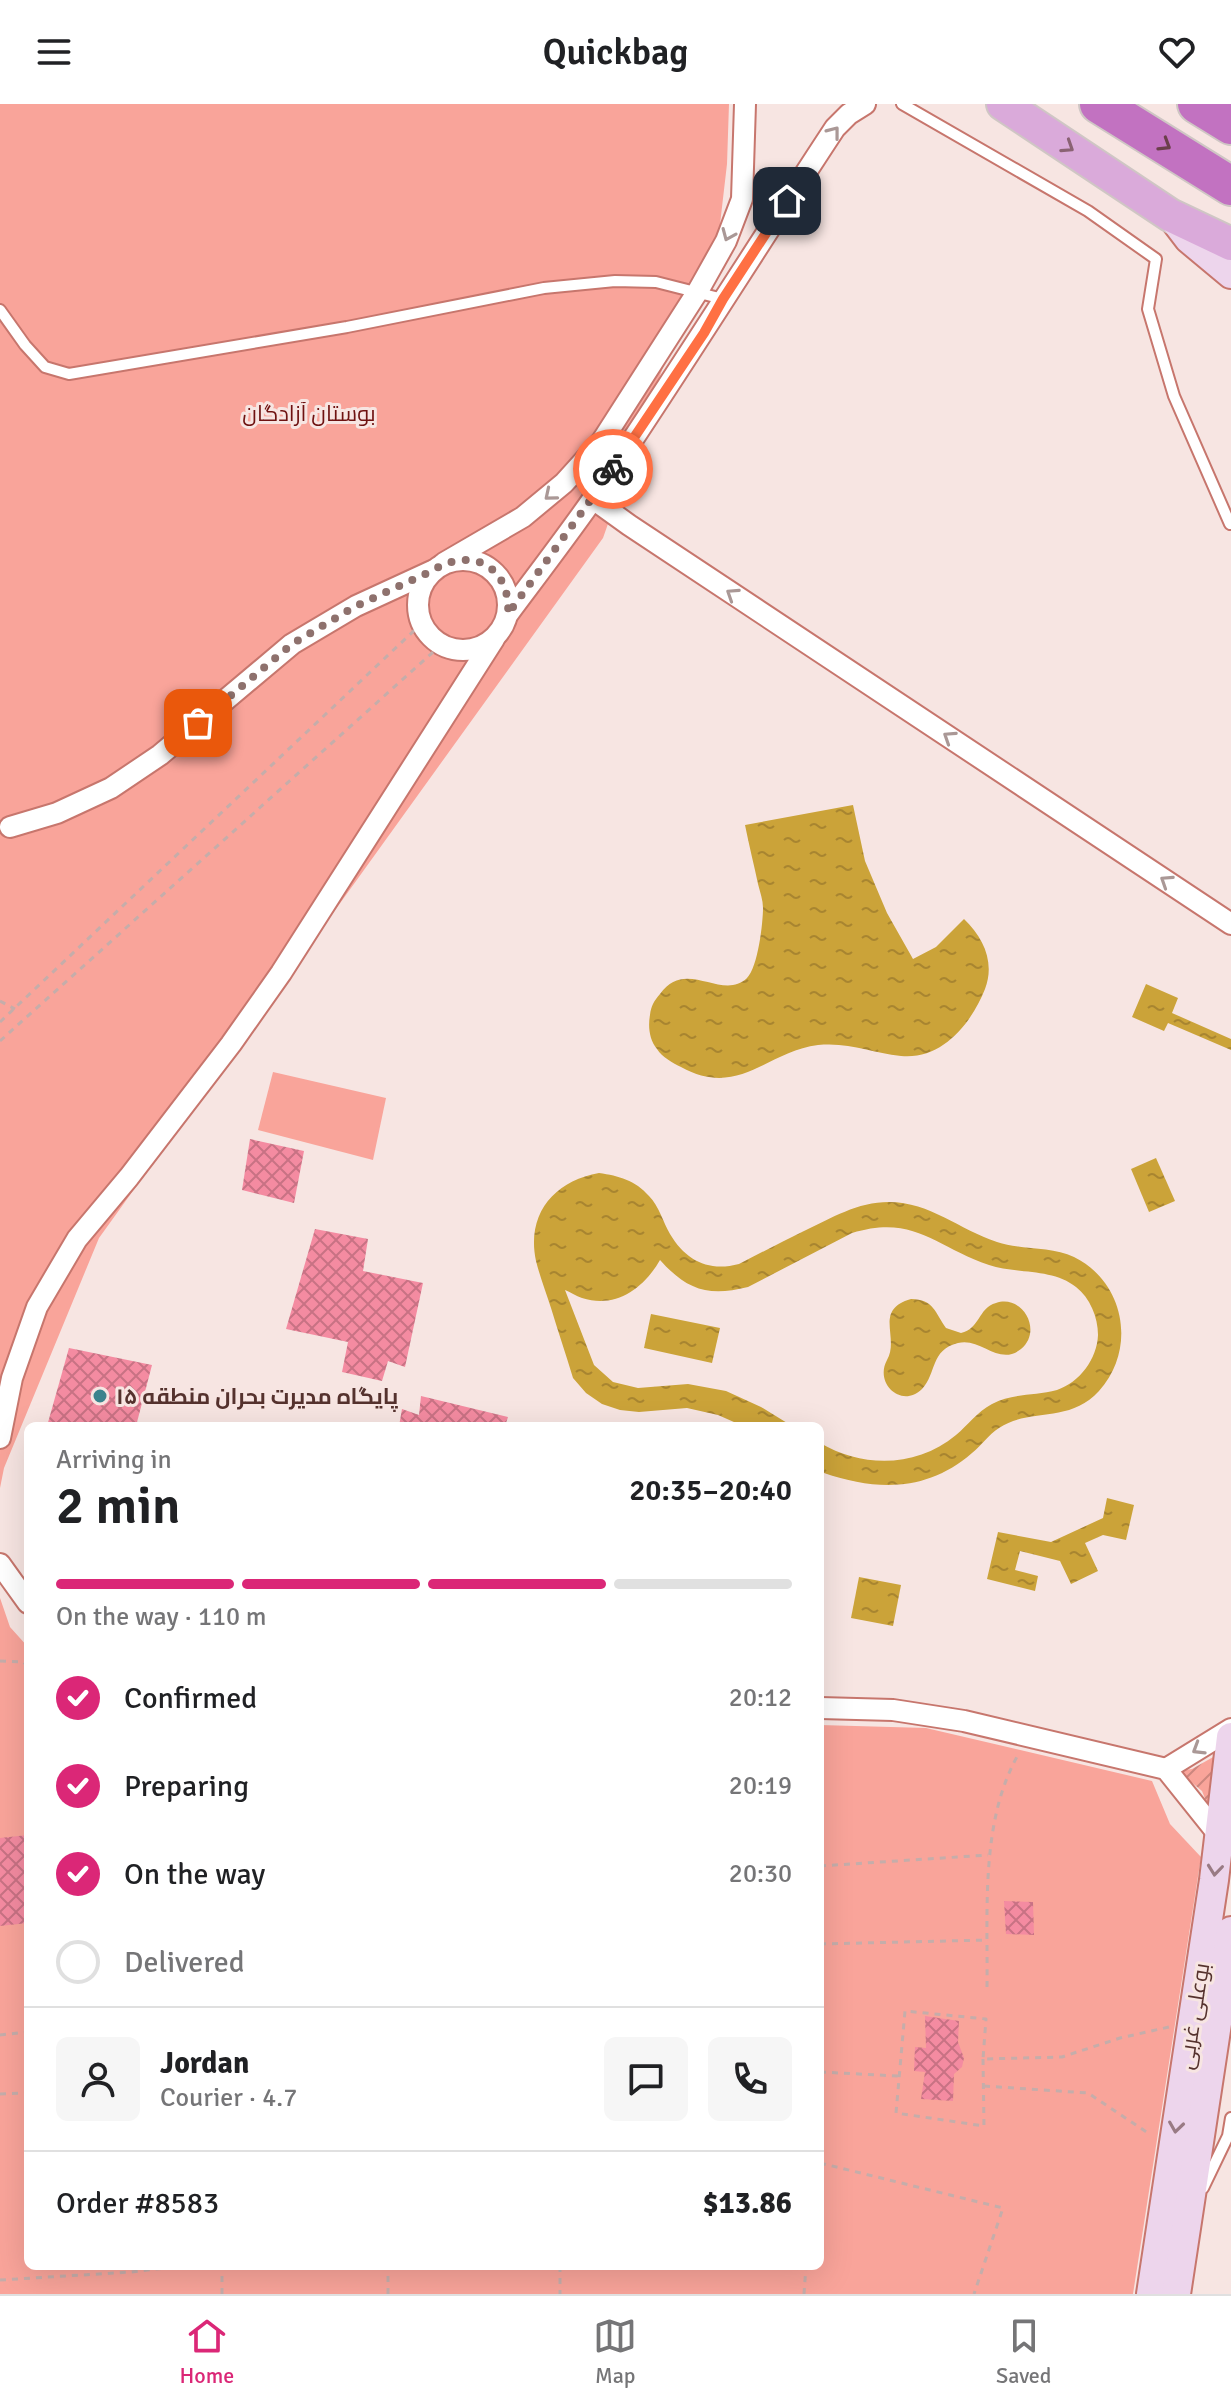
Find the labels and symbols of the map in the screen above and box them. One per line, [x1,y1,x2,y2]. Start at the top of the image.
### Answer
one-way arrow [824,126,838,141]
one-way arrow [1156,136,1171,151]
one-way arrow [1059,137,1073,152]
pin [753,167,821,235]
one-way arrow [721,227,737,241]
park label: بوستان آزادگان [242,400,376,427]
courier [573,429,653,509]
one-way arrow [545,485,560,499]
one-way arrow [727,588,741,603]
pin [164,689,232,757]
one-way arrow [943,732,958,747]
one-way arrow [1160,875,1175,890]
place label: پایگاه مدیرت بحران منطقه ۱۵ [116,1383,398,1412]
marker: پایگاه مدیرت بحران منطقه ۱۵ [91,1387,109,1405]
one-way arrow [1192,1739,1207,1755]
one-way arrow [1206,1864,1223,1877]
street label: بوعلی غربی [1172,1961,1215,2071]
one-way arrow [1168,2120,1185,2134]

